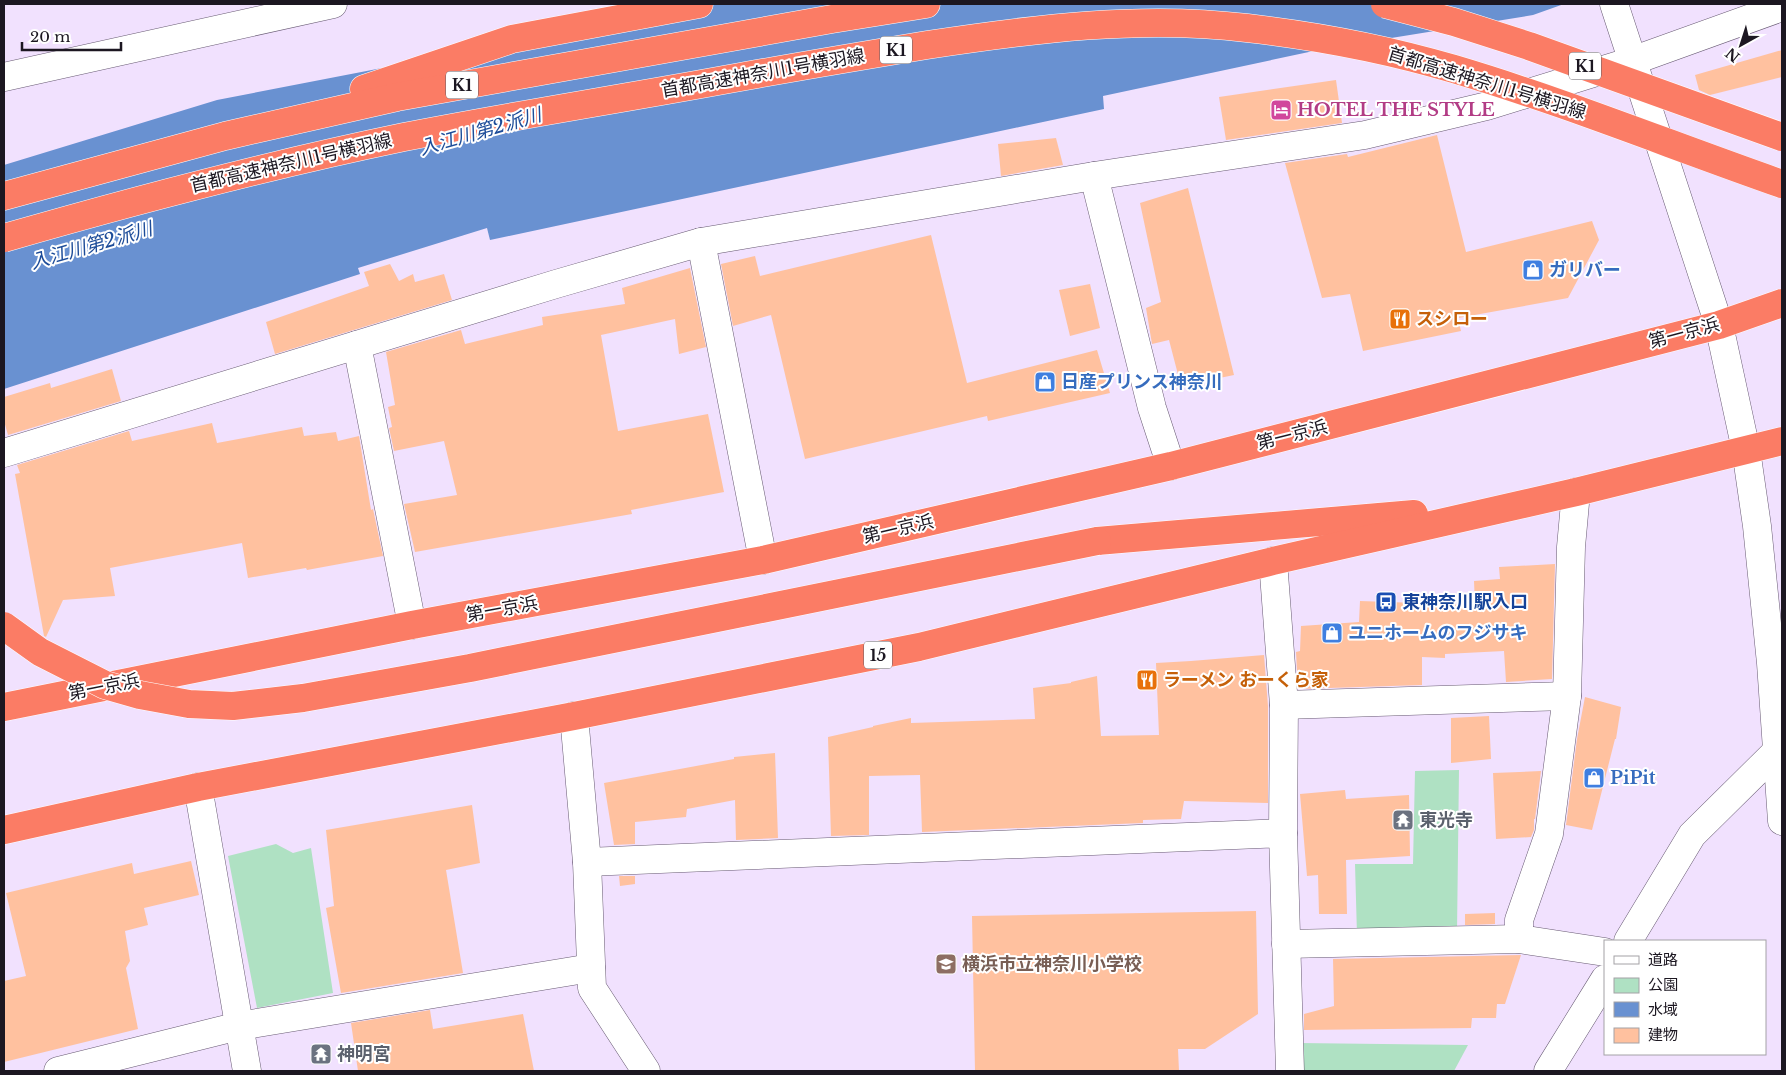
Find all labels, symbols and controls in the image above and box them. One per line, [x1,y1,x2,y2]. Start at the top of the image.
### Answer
scale bar [22,20,121,52]
north arrow [1716,20,1766,70]
text: 20 m [30,27,70,46]
road number: K1 [880,36,912,64]
street label: 首都高速神奈川1号横羽線 [1385,42,1589,124]
street label: 首都高速神奈川1号横羽線 [660,44,866,102]
text: N [1722,44,1744,66]
road number: K1 [1569,52,1601,80]
road number: K1 [446,72,478,98]
hotel icon: HOTEL THE STYLE [1269,98,1293,122]
place label: HOTEL THE STYLE [1297,99,1495,121]
water label: 入江川第2派川 [416,103,546,160]
street label: 首都高速神奈川1号横羽線 [188,129,394,197]
water label: 入江川第2派川 [27,217,157,274]
shop icon: ガリバー [1521,258,1545,282]
place label: ガリバー [1549,259,1621,281]
restaurant icon: スシロー [1388,307,1412,331]
place label: スシロー [1416,308,1488,330]
street label: 第一京浜 [1646,313,1722,353]
shop icon: 日産プリンス神奈川 [1033,370,1057,394]
place label: 日産プリンス神奈川 [1061,371,1223,393]
street label: 第一京浜 [1254,416,1330,454]
street label: 第一京浜 [860,510,936,548]
bus stop icon: 東神奈川駅入口 [1374,590,1398,614]
place label: 東神奈川駅入口 [1402,591,1528,613]
street label: 第一京浜 [465,592,539,626]
shop icon: ユニホームのフジサキ [1320,621,1344,645]
place label: ユニホームのフジサキ [1348,622,1527,644]
road number: 15 [864,642,892,668]
restaurant icon: ラーメン おーくら家 [1135,668,1159,692]
street label: 第一京浜 [67,669,141,705]
place label: ラーメン おーくら家 [1163,669,1329,691]
shop icon: PiPit [1582,766,1606,790]
place label: PiPit [1610,767,1656,789]
temple icon: 東光寺 [1391,808,1415,832]
place label: 東光寺 [1419,809,1473,831]
legend [1604,940,1766,1055]
text: 道路 [1648,950,1678,969]
school or university icon: 横浜市立神奈川小学校 [934,952,958,976]
place label: 横浜市立神奈川小学校 [962,953,1142,975]
text: 公園 [1648,975,1678,994]
text: 水域 [1648,1000,1678,1019]
text: 建物 [1648,1025,1678,1044]
temple icon: 神明宮 [309,1042,333,1066]
place label: 神明宮 [337,1043,391,1065]

